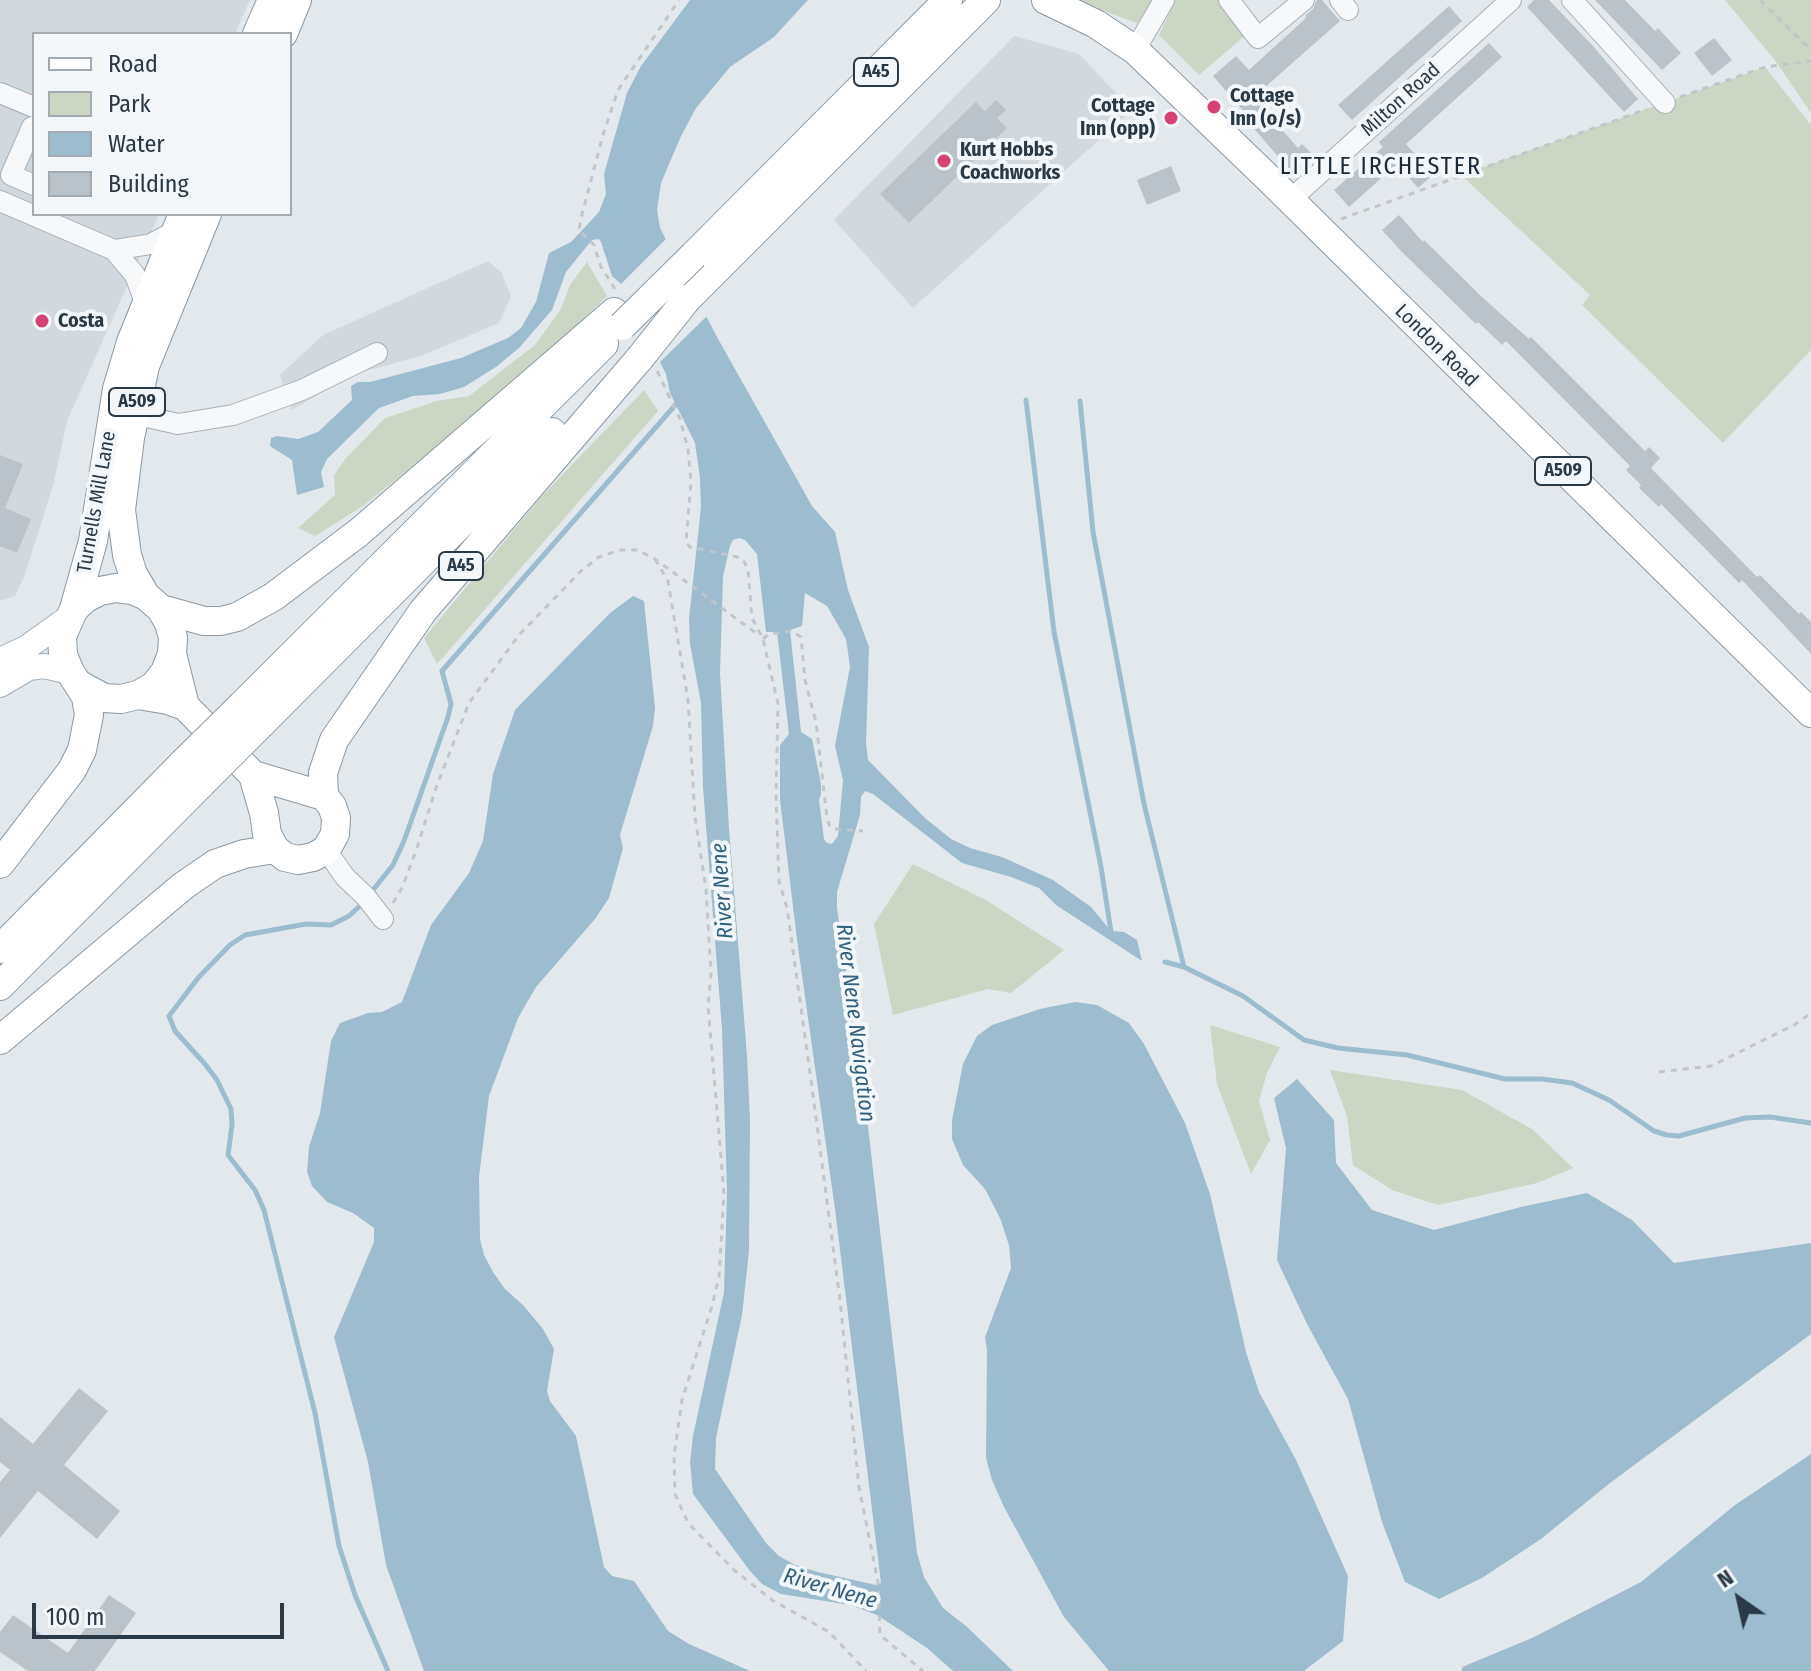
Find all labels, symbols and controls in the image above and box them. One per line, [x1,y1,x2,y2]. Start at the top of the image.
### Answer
legend [32,32,292,216]
text: Road [108,50,158,78]
road number: A45 [854,58,898,86]
street label: Milton Road [1357,58,1445,142]
place label: Cottage Inn (o/s) [1230,84,1301,131]
text: Park [108,90,151,118]
place label: Cottage Inn (opp) [1080,94,1155,141]
marker: Cottage Inn (o/s) [1205,98,1223,116]
marker: Cottage Inn (opp) [1162,109,1180,127]
text: Water [108,130,165,158]
place label: Kurt Hobbs Coachworks [960,138,1060,185]
marker: Kurt Hobbs Coachworks [935,152,953,170]
district label: LITTLE IRCHESTER [1280,153,1482,181]
text: Building [108,170,189,198]
street label: London Road [1390,300,1482,392]
place label: Costa [58,309,104,333]
marker: Costa [33,312,51,330]
road number: A509 [109,388,165,416]
street label: Turnells Mill Lane [73,429,121,575]
road number: A509 [1535,457,1591,485]
road number: A45 [439,552,483,580]
water label: River Nene [706,842,740,940]
water label: River Nene Navigation [830,922,880,1124]
north arrow [1699,1559,1779,1639]
water label: River Nene [780,1563,880,1615]
text: N [1712,1564,1738,1594]
scale bar [36,1587,288,1637]
text: 100 m [46,1603,104,1631]

